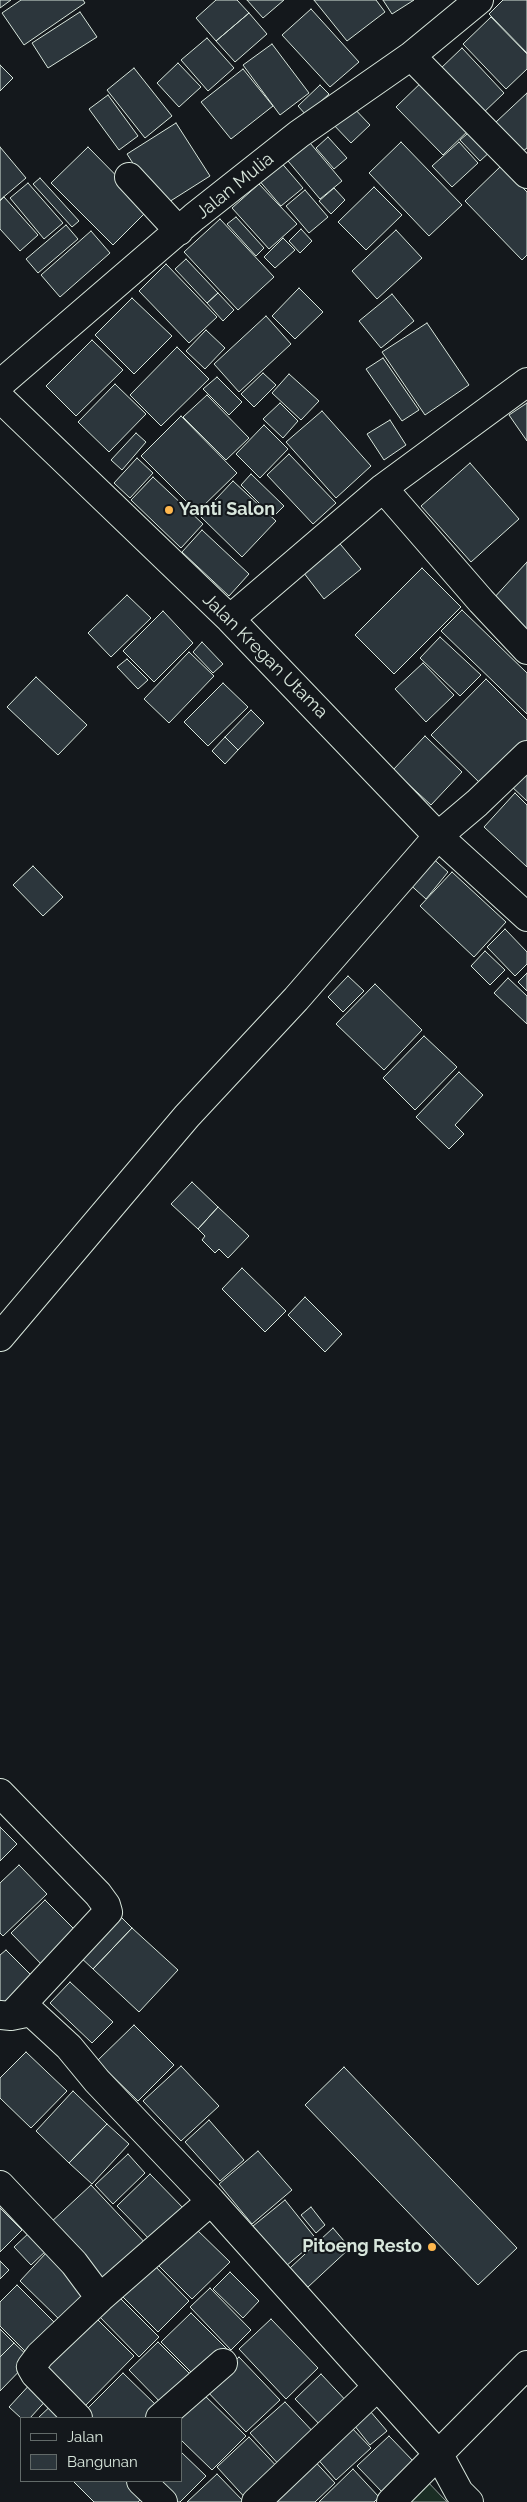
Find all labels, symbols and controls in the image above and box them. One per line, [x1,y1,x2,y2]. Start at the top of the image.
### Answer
street label: Jalan Mulia [192,148,278,224]
place label: Yanti Salon [179,499,275,521]
marker: Yanti Salon [163,504,175,516]
street label: Jalan Kregan Utama [198,589,332,723]
place label: Pitoeng Resto [302,2236,422,2258]
marker: Pitoeng Resto [426,2241,438,2253]
legend [20,2417,182,2482]
text: Jalan [67,2428,103,2446]
text: Bangunan [67,2453,138,2471]

